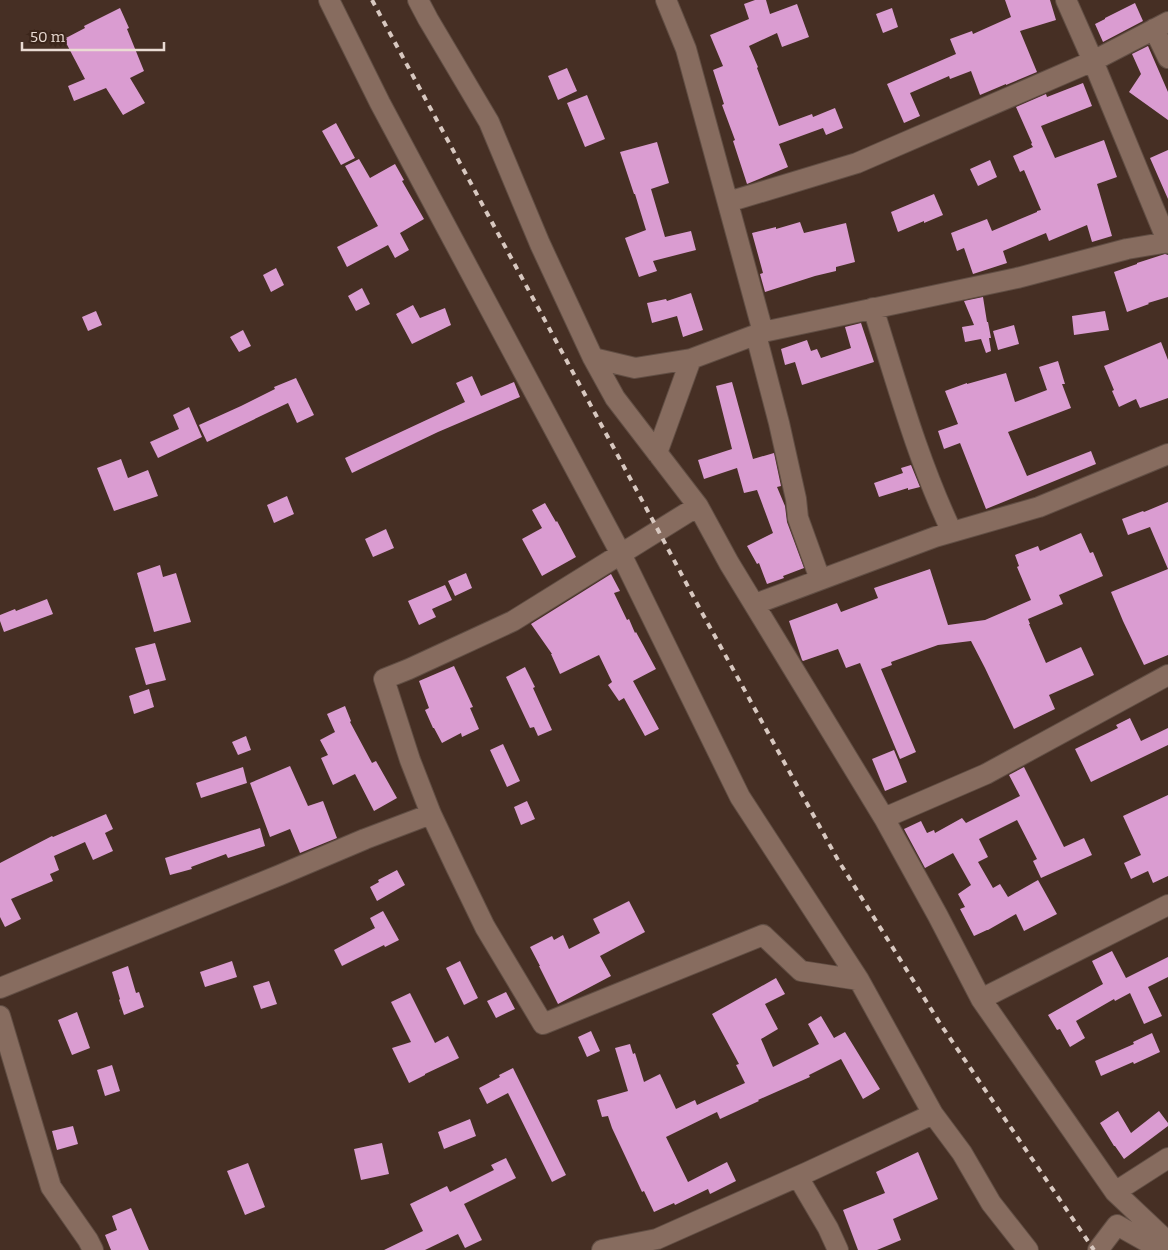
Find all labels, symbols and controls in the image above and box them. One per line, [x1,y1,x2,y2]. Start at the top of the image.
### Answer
scale bar [22,20,165,52]
text: 50 m [30,28,66,46]

